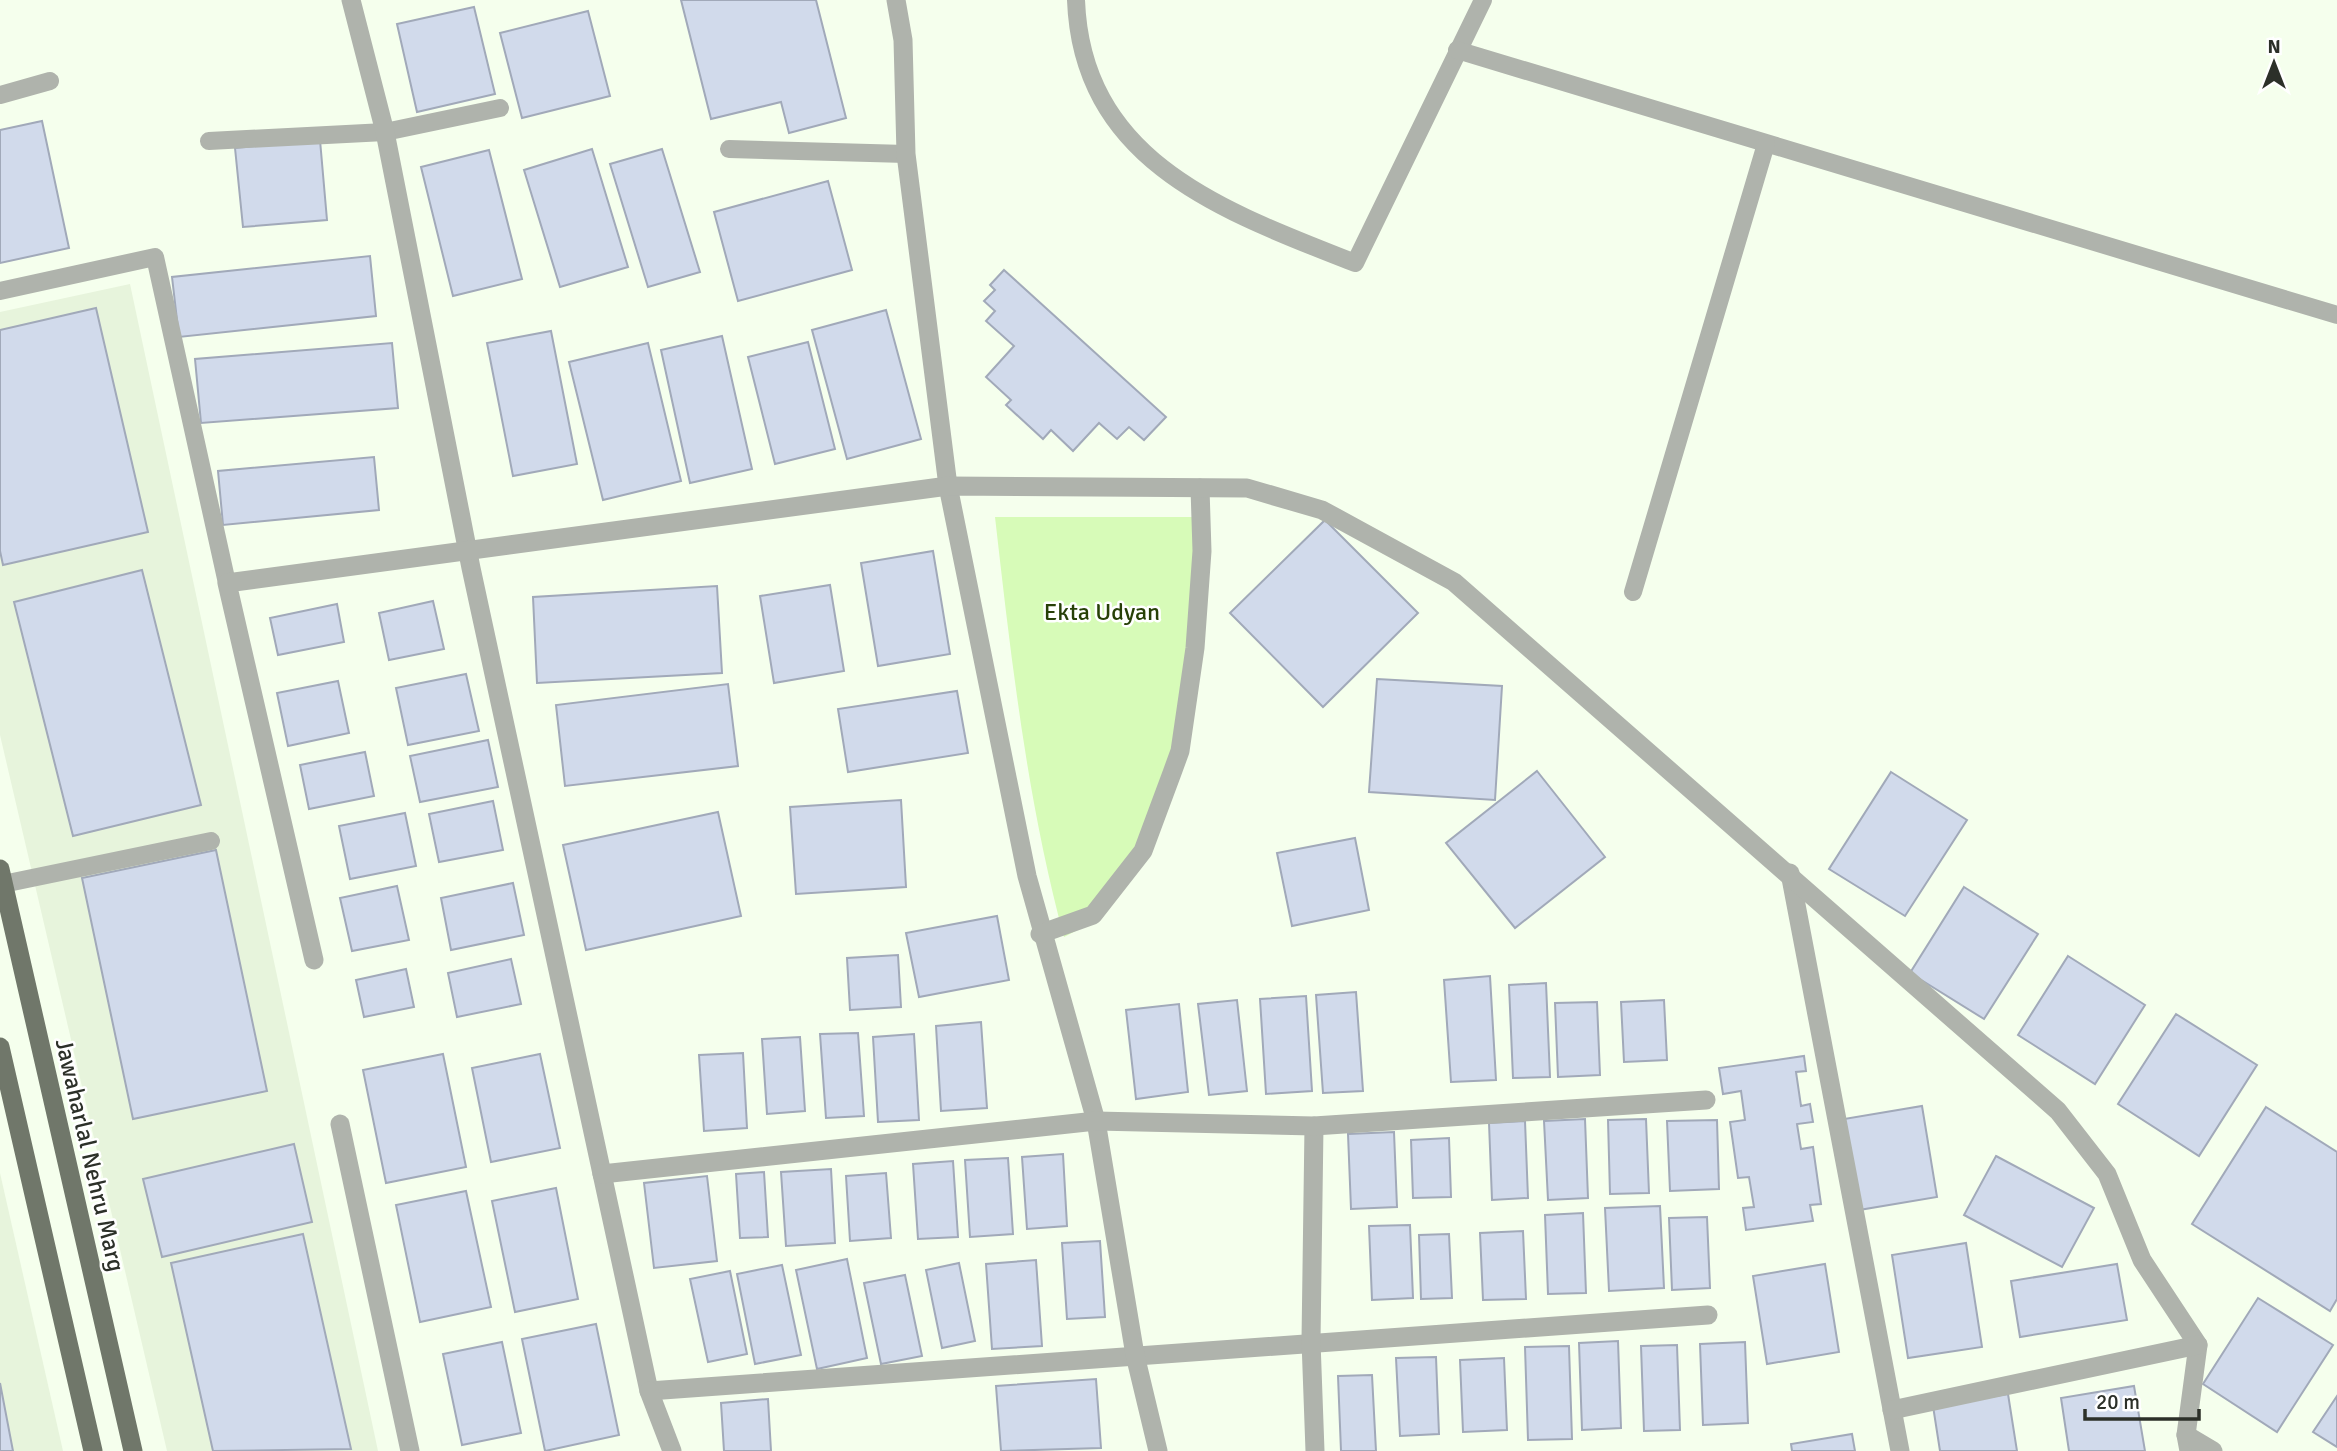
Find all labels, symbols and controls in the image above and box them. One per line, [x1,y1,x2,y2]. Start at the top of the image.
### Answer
north arrow [2239,28,2309,98]
text: N [2267,35,2281,59]
park label: Ekta Udyan [1044,597,1160,627]
street label: Jawaharlal Nehru Marg [49,1035,131,1275]
scale bar [2085,1378,2199,1422]
text: 20 m [2096,1389,2140,1415]

